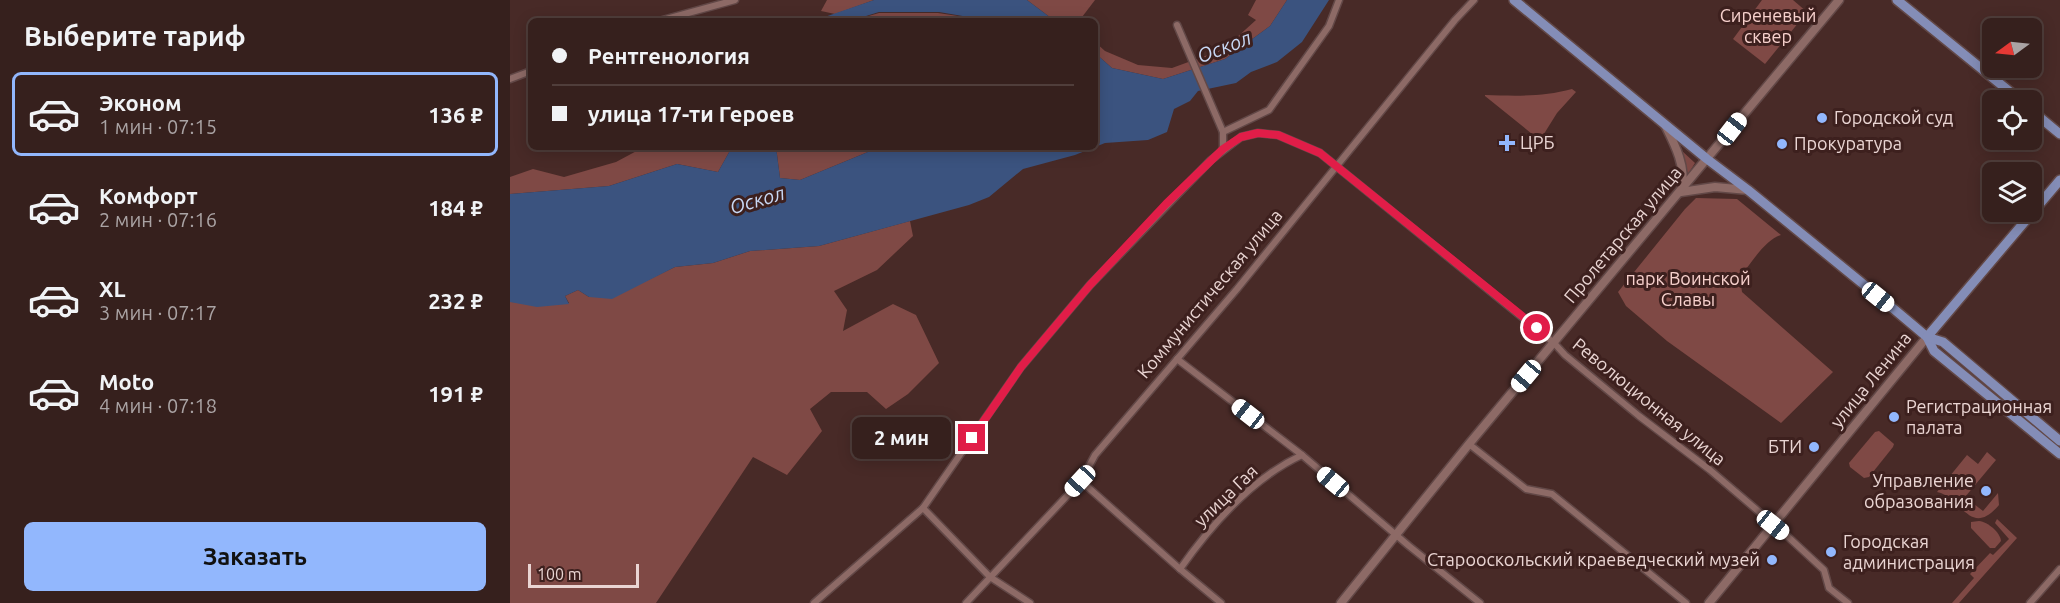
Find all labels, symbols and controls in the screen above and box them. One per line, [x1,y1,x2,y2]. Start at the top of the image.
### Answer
park label: Сиреневый сквер [1720,5,1816,46]
north arrow [1982,18,2042,78]
map controls [1982,18,2042,222]
text: Выберите тариф [24,21,246,51]
water label: Оскол [1193,26,1254,67]
text: Рентгенология [588,43,750,68]
icon: car [27,87,81,141]
text: Эконом [99,90,181,115]
button: locate [1982,90,2042,150]
text: улица 17-ти Героев [588,101,795,126]
text: 136 ₽ [428,102,483,127]
place label: Городской суд [1834,107,1954,127]
car [1714,109,1750,149]
marker: Городской суд [1815,111,1829,125]
text: 1 мин · 07:15 [99,115,217,138]
place label: ЦРБ [1520,132,1555,152]
place label: Прокуратура [1794,133,1902,153]
marker: ЦРБ [1498,134,1516,152]
marker: Прокуратура [1775,137,1789,151]
street label: Пролетарская улица [1559,162,1685,307]
button: layers [1982,162,2042,222]
icon: car [27,180,81,234]
water label: Оскол [727,181,787,218]
text: Комфорт [99,183,198,208]
text: 184 ₽ [428,195,483,220]
street label: Коммунистическая улица [1133,205,1286,382]
text: 2 мин · 07:16 [99,208,217,231]
park label: парк Воинской Славы [1625,268,1751,309]
icon: car [27,273,81,327]
text: XL [99,276,126,301]
car [1858,279,1898,315]
text: 232 ₽ [428,288,483,313]
text: 3 мин · 07:17 [99,301,217,324]
route start [1523,314,1550,341]
street label: улица Ленина [1826,328,1915,431]
street label: Революционная улица [1569,333,1730,469]
car [1508,356,1544,396]
icon: car [27,366,81,420]
text: Moto [99,369,154,394]
text: 191 ₽ [428,381,483,406]
text: 4 мин · 07:18 [99,394,217,417]
car [1228,396,1268,432]
place label: Регистрационная палата [1906,396,2052,437]
marker: Регистрационная палата [1887,410,1901,424]
callout: 2 мин [852,417,951,459]
route end [958,424,985,451]
text: 2 мин [874,426,929,449]
place label: БТИ [1768,436,1802,456]
marker: БТИ [1807,440,1821,454]
street label: улица Гая [1190,460,1261,530]
car [1061,462,1099,500]
car [1313,464,1353,500]
place label: Управление образования [1864,470,1974,511]
marker: Управление образования [1979,484,1993,498]
car [1753,507,1793,543]
button: Заказать [24,522,486,591]
place label: Городская администрация [1843,531,1975,572]
marker: Городская администрация [1824,545,1838,559]
place label: Старооскольский краеведческий музей [1427,549,1760,569]
marker: Старооскольский краеведческий музей [1765,553,1779,567]
scale bar [528,561,639,588]
text: 100 m [537,565,582,583]

